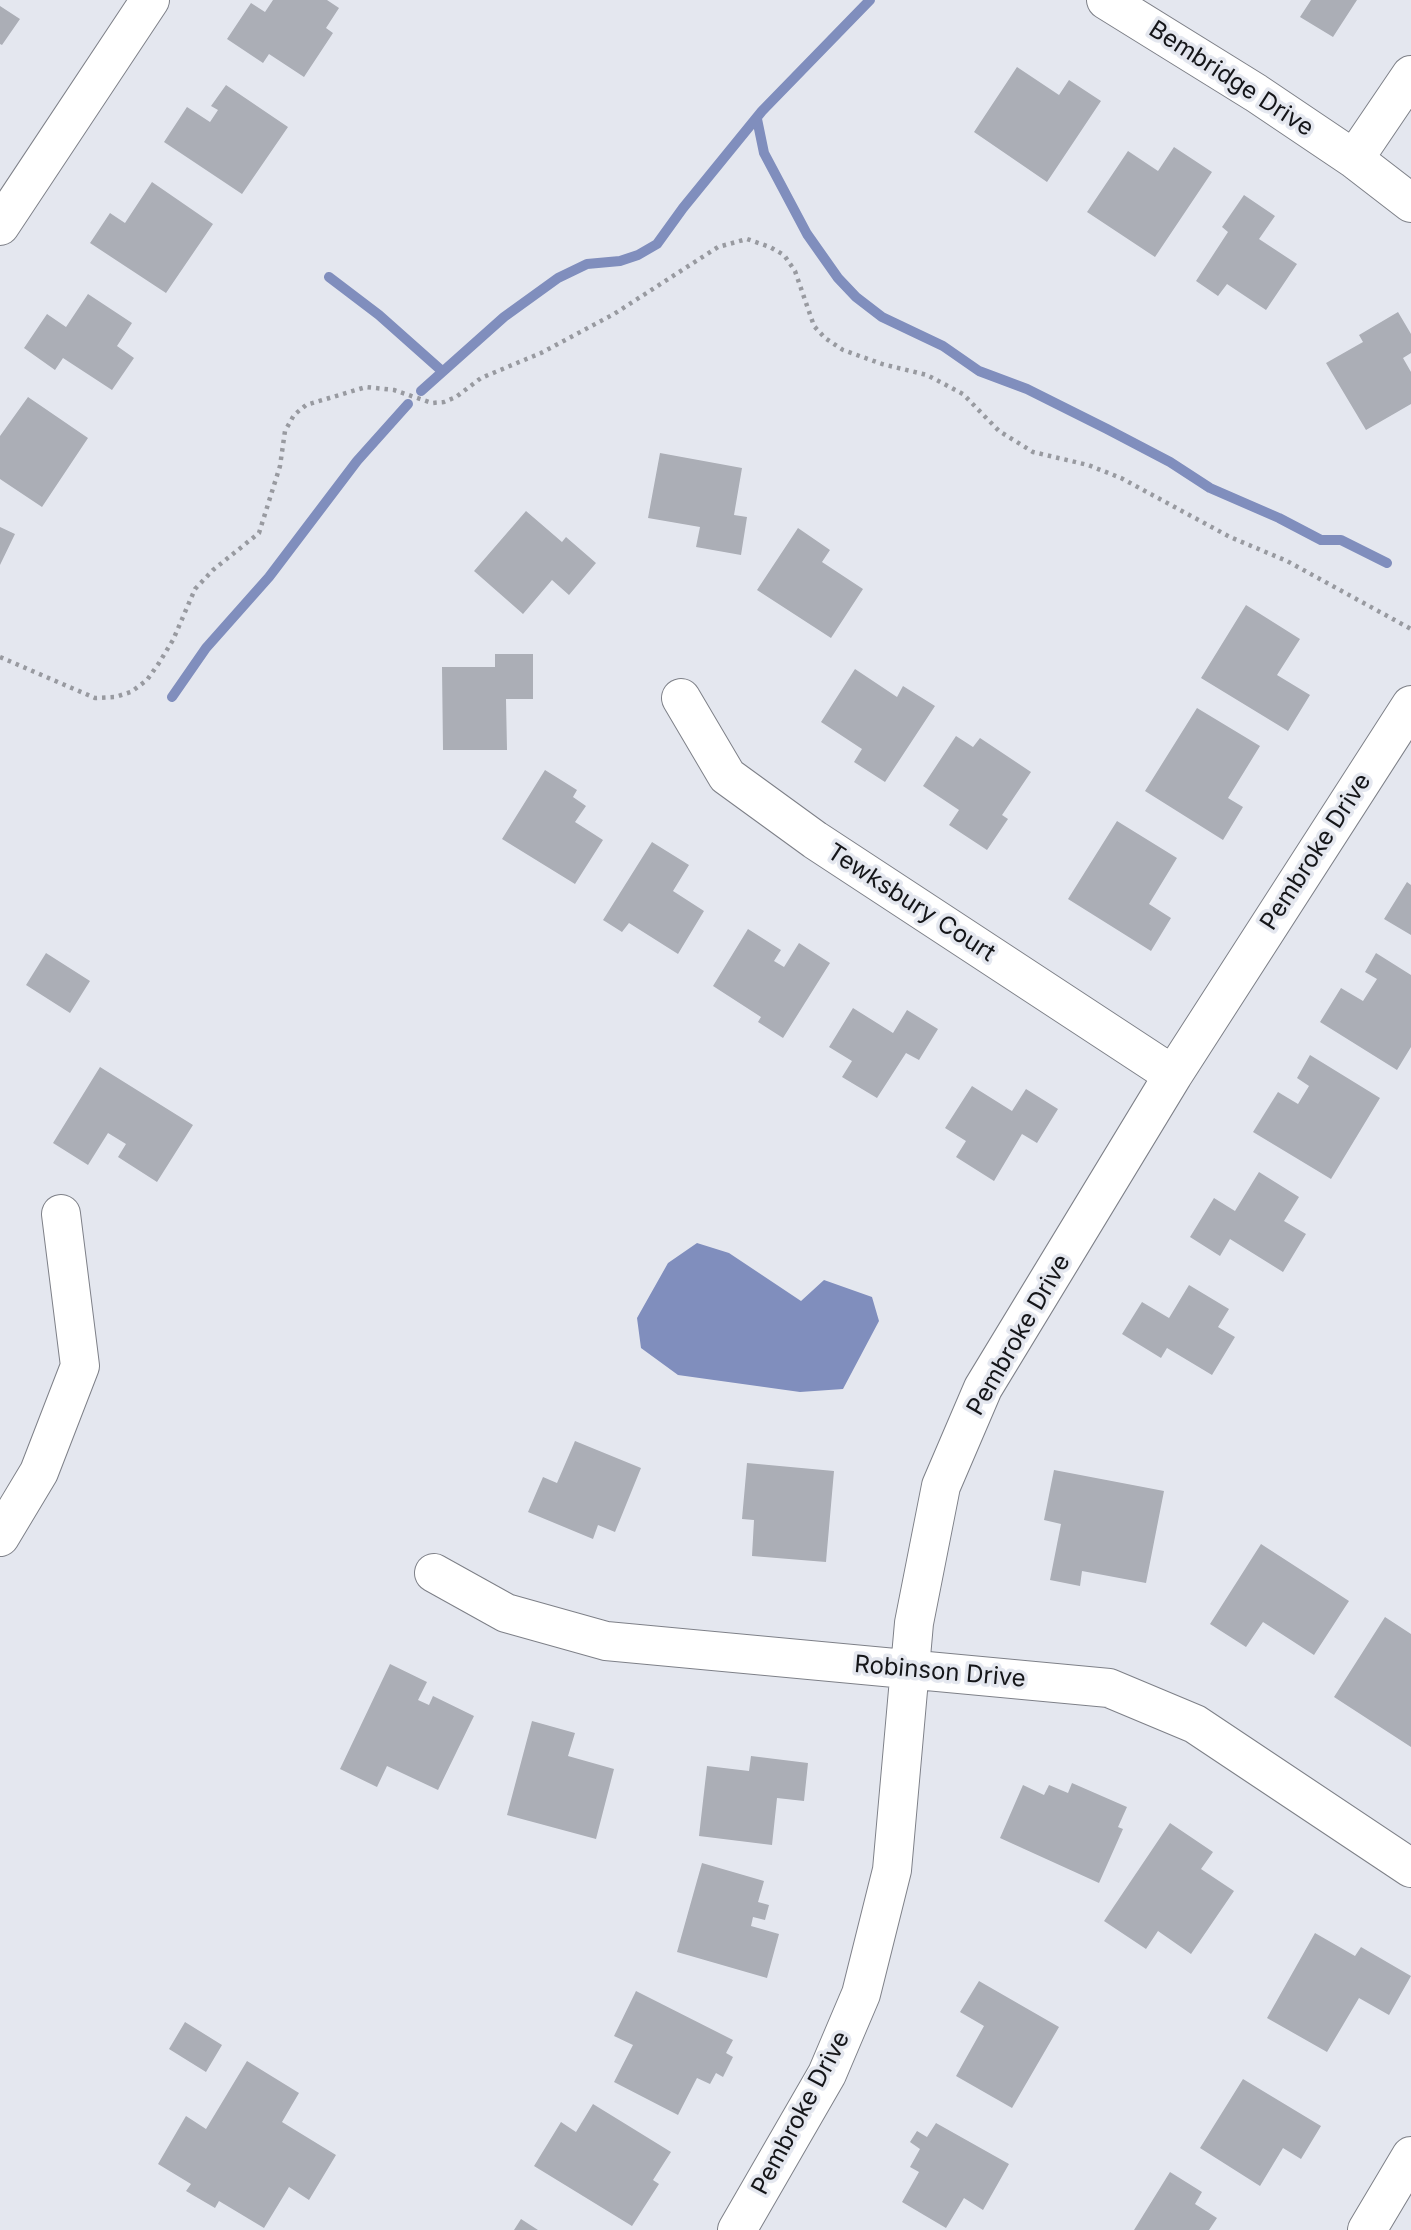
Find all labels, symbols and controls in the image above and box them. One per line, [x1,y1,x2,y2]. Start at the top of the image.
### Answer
street label: Bembridge Drive [1143,15,1319,143]
street label: Pembroke Drive [1255,768,1377,936]
street label: Tewksbury Court [822,838,1000,968]
street label: Pembroke Drive [961,1249,1077,1421]
street label: Robinson Drive [853,1650,1027,1694]
street label: Pembroke Drive [746,2026,856,2200]

